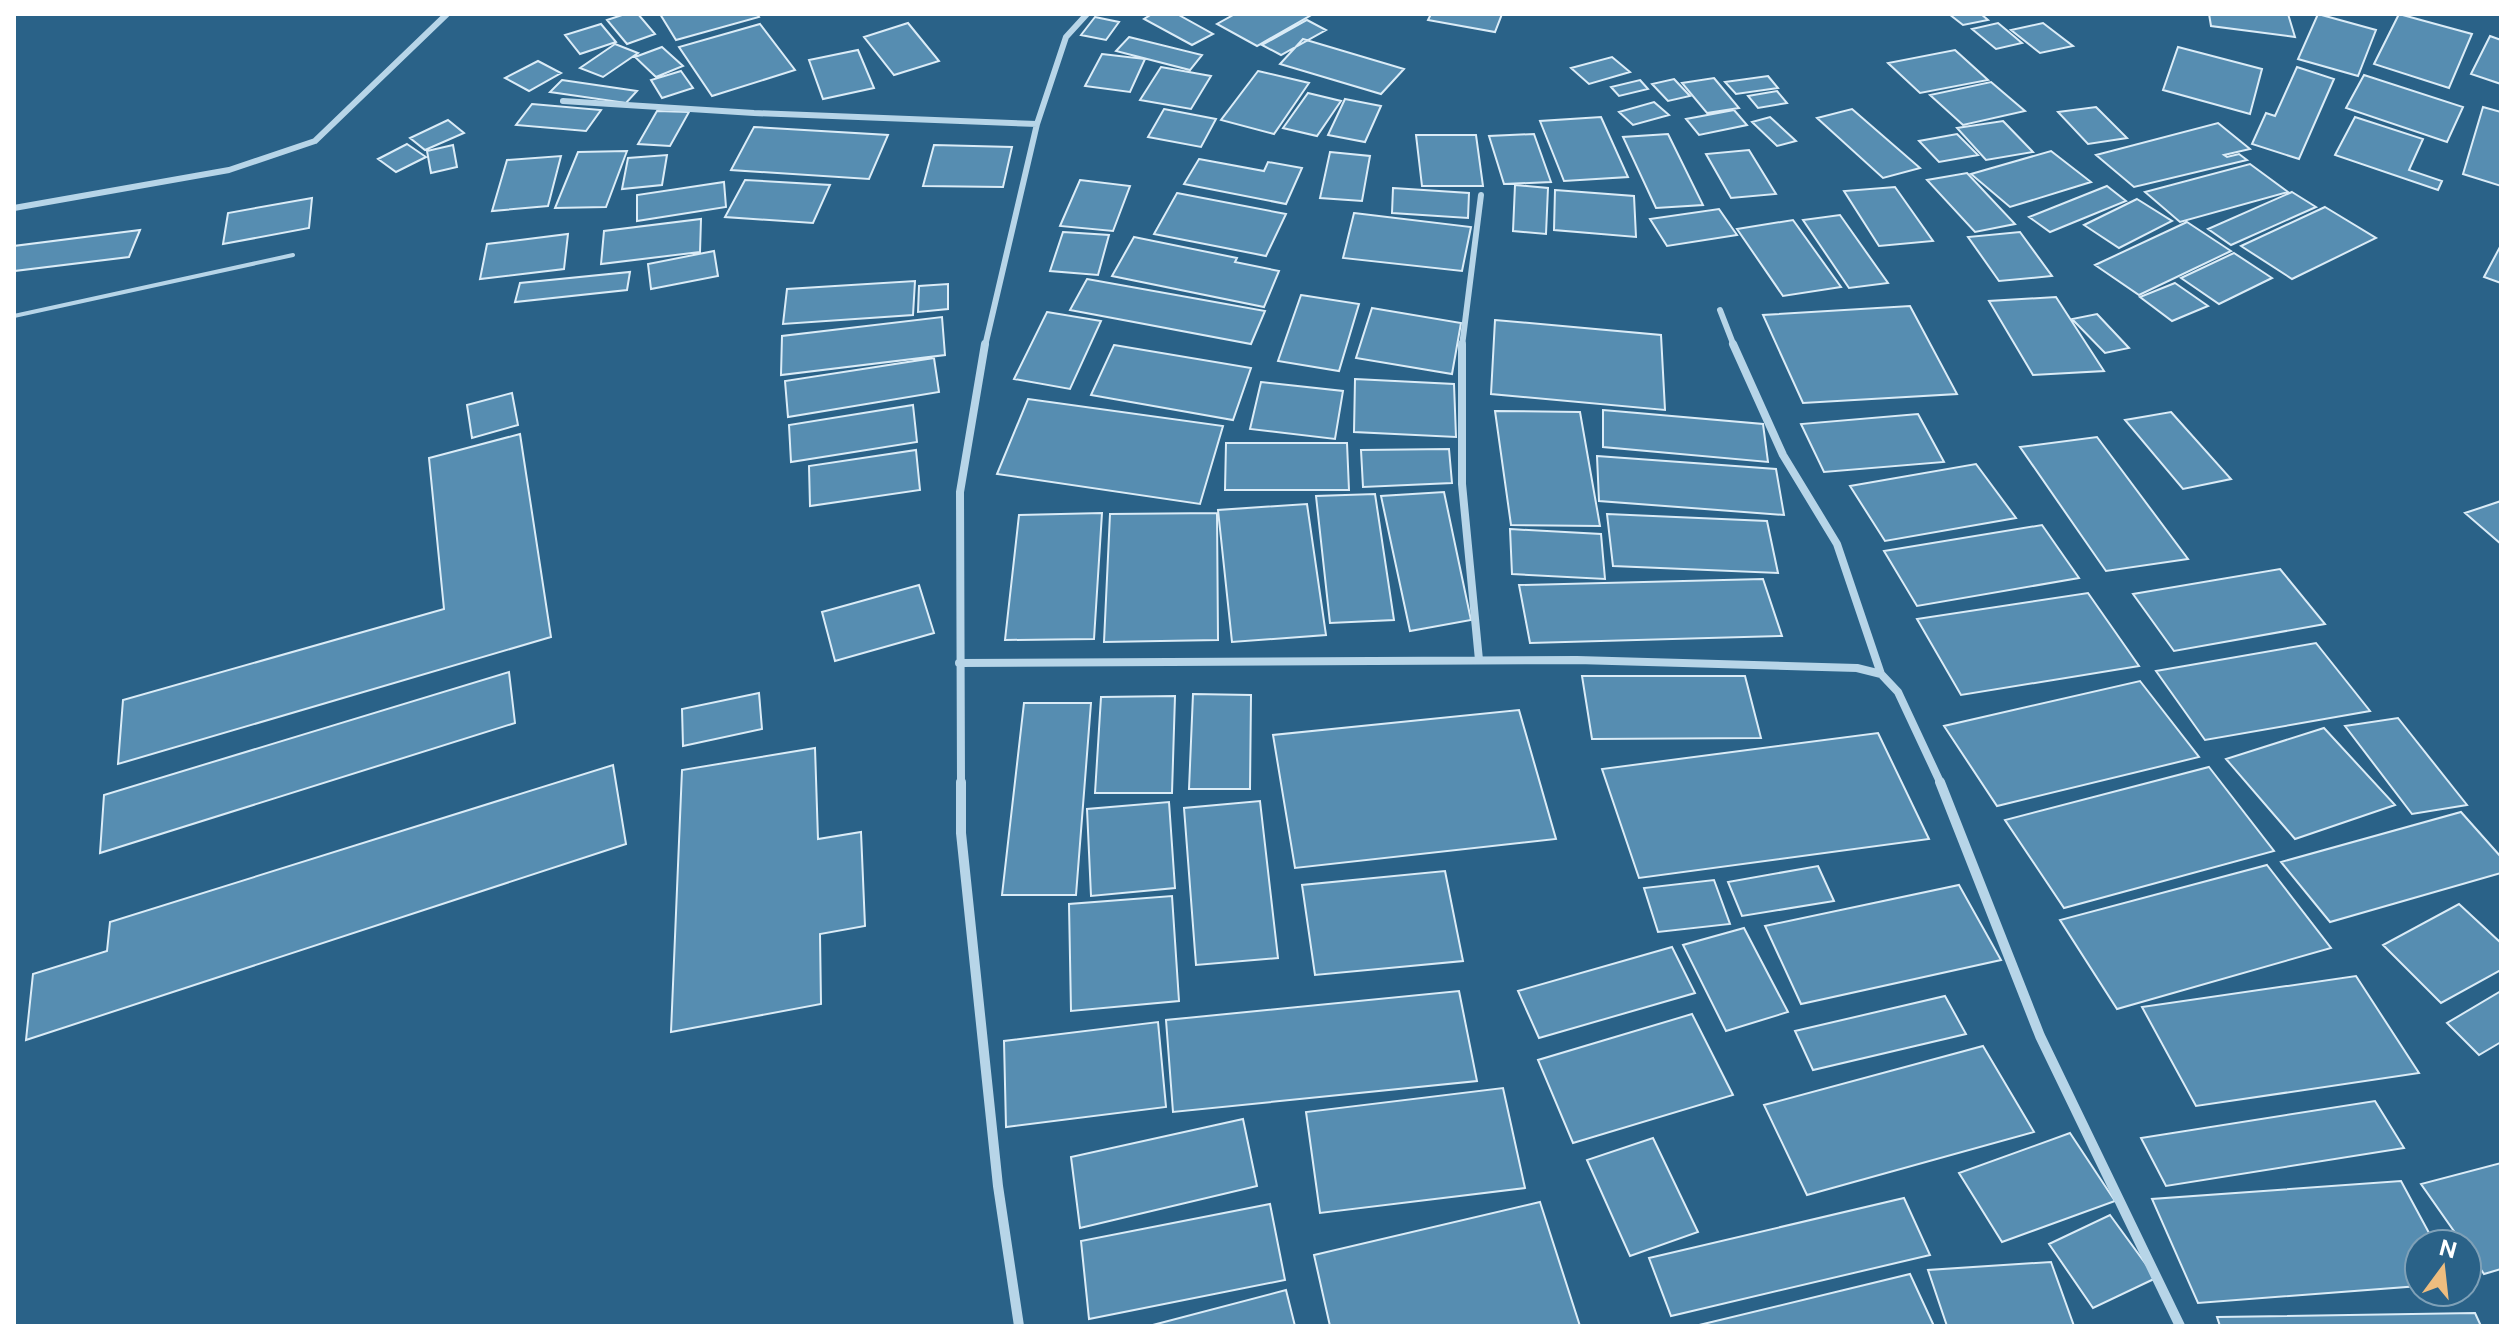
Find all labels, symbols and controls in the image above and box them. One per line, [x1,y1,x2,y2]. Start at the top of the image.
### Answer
north arrow [2403,1228,2483,1308]
text: N [2436,1234,2460,1263]

